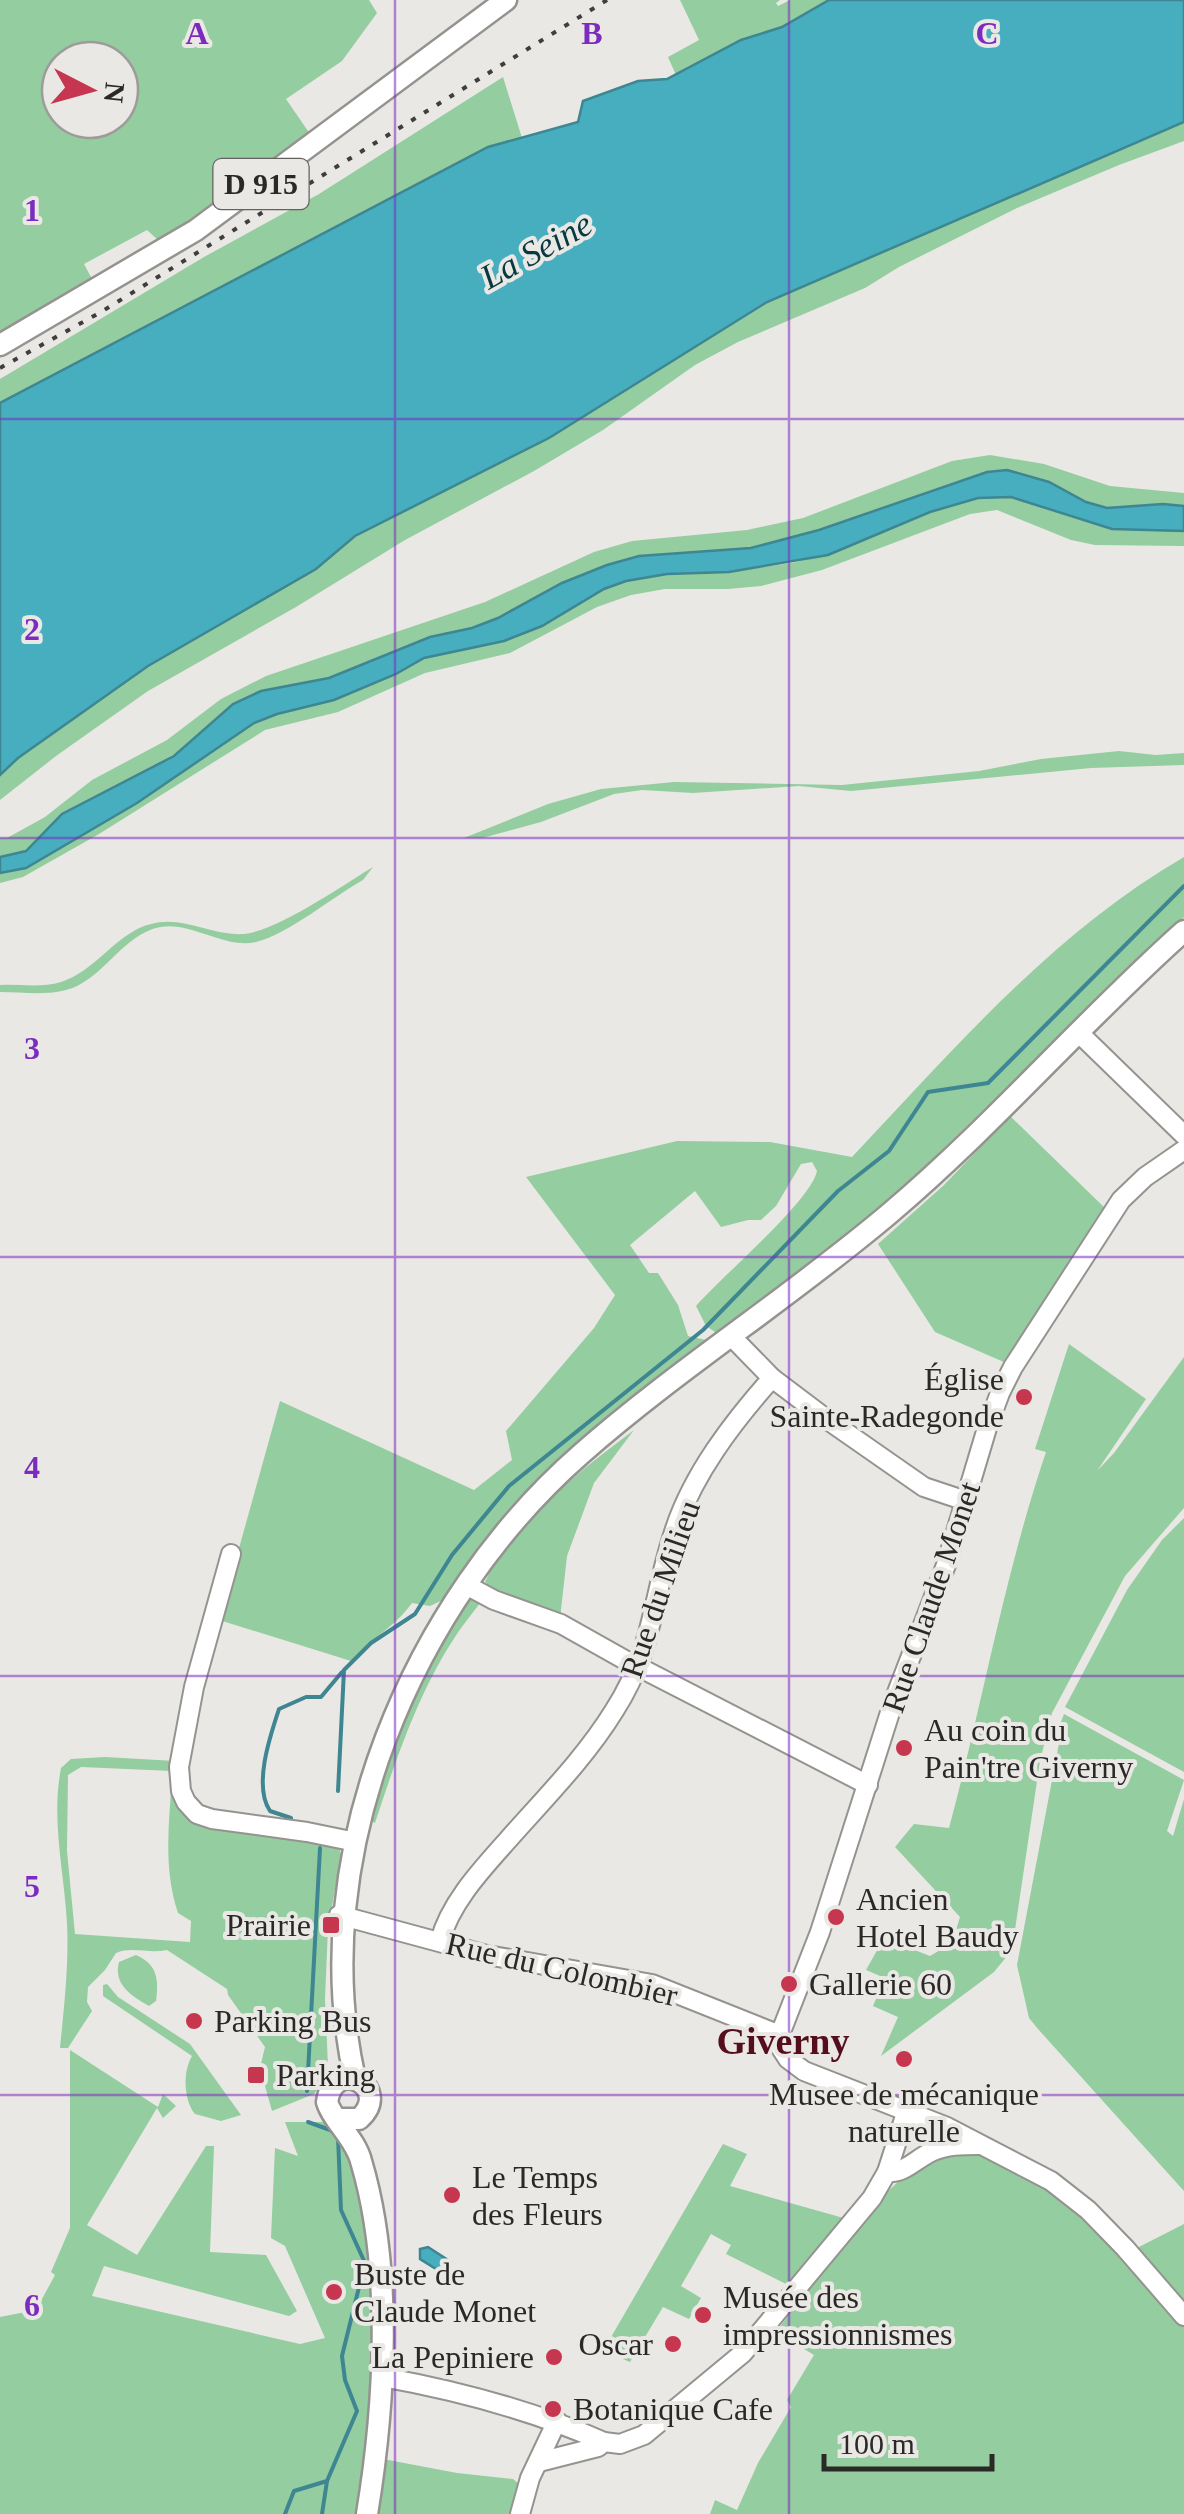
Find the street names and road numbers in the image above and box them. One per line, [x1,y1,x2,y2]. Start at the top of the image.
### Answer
road number: D 915 [214,159,308,209]
street label: Rue Claude Monet [875,1477,987,1717]
street label: Rue du Milieu [613,1496,707,1682]
street label: Rue du Colombier [443,1925,682,2013]

